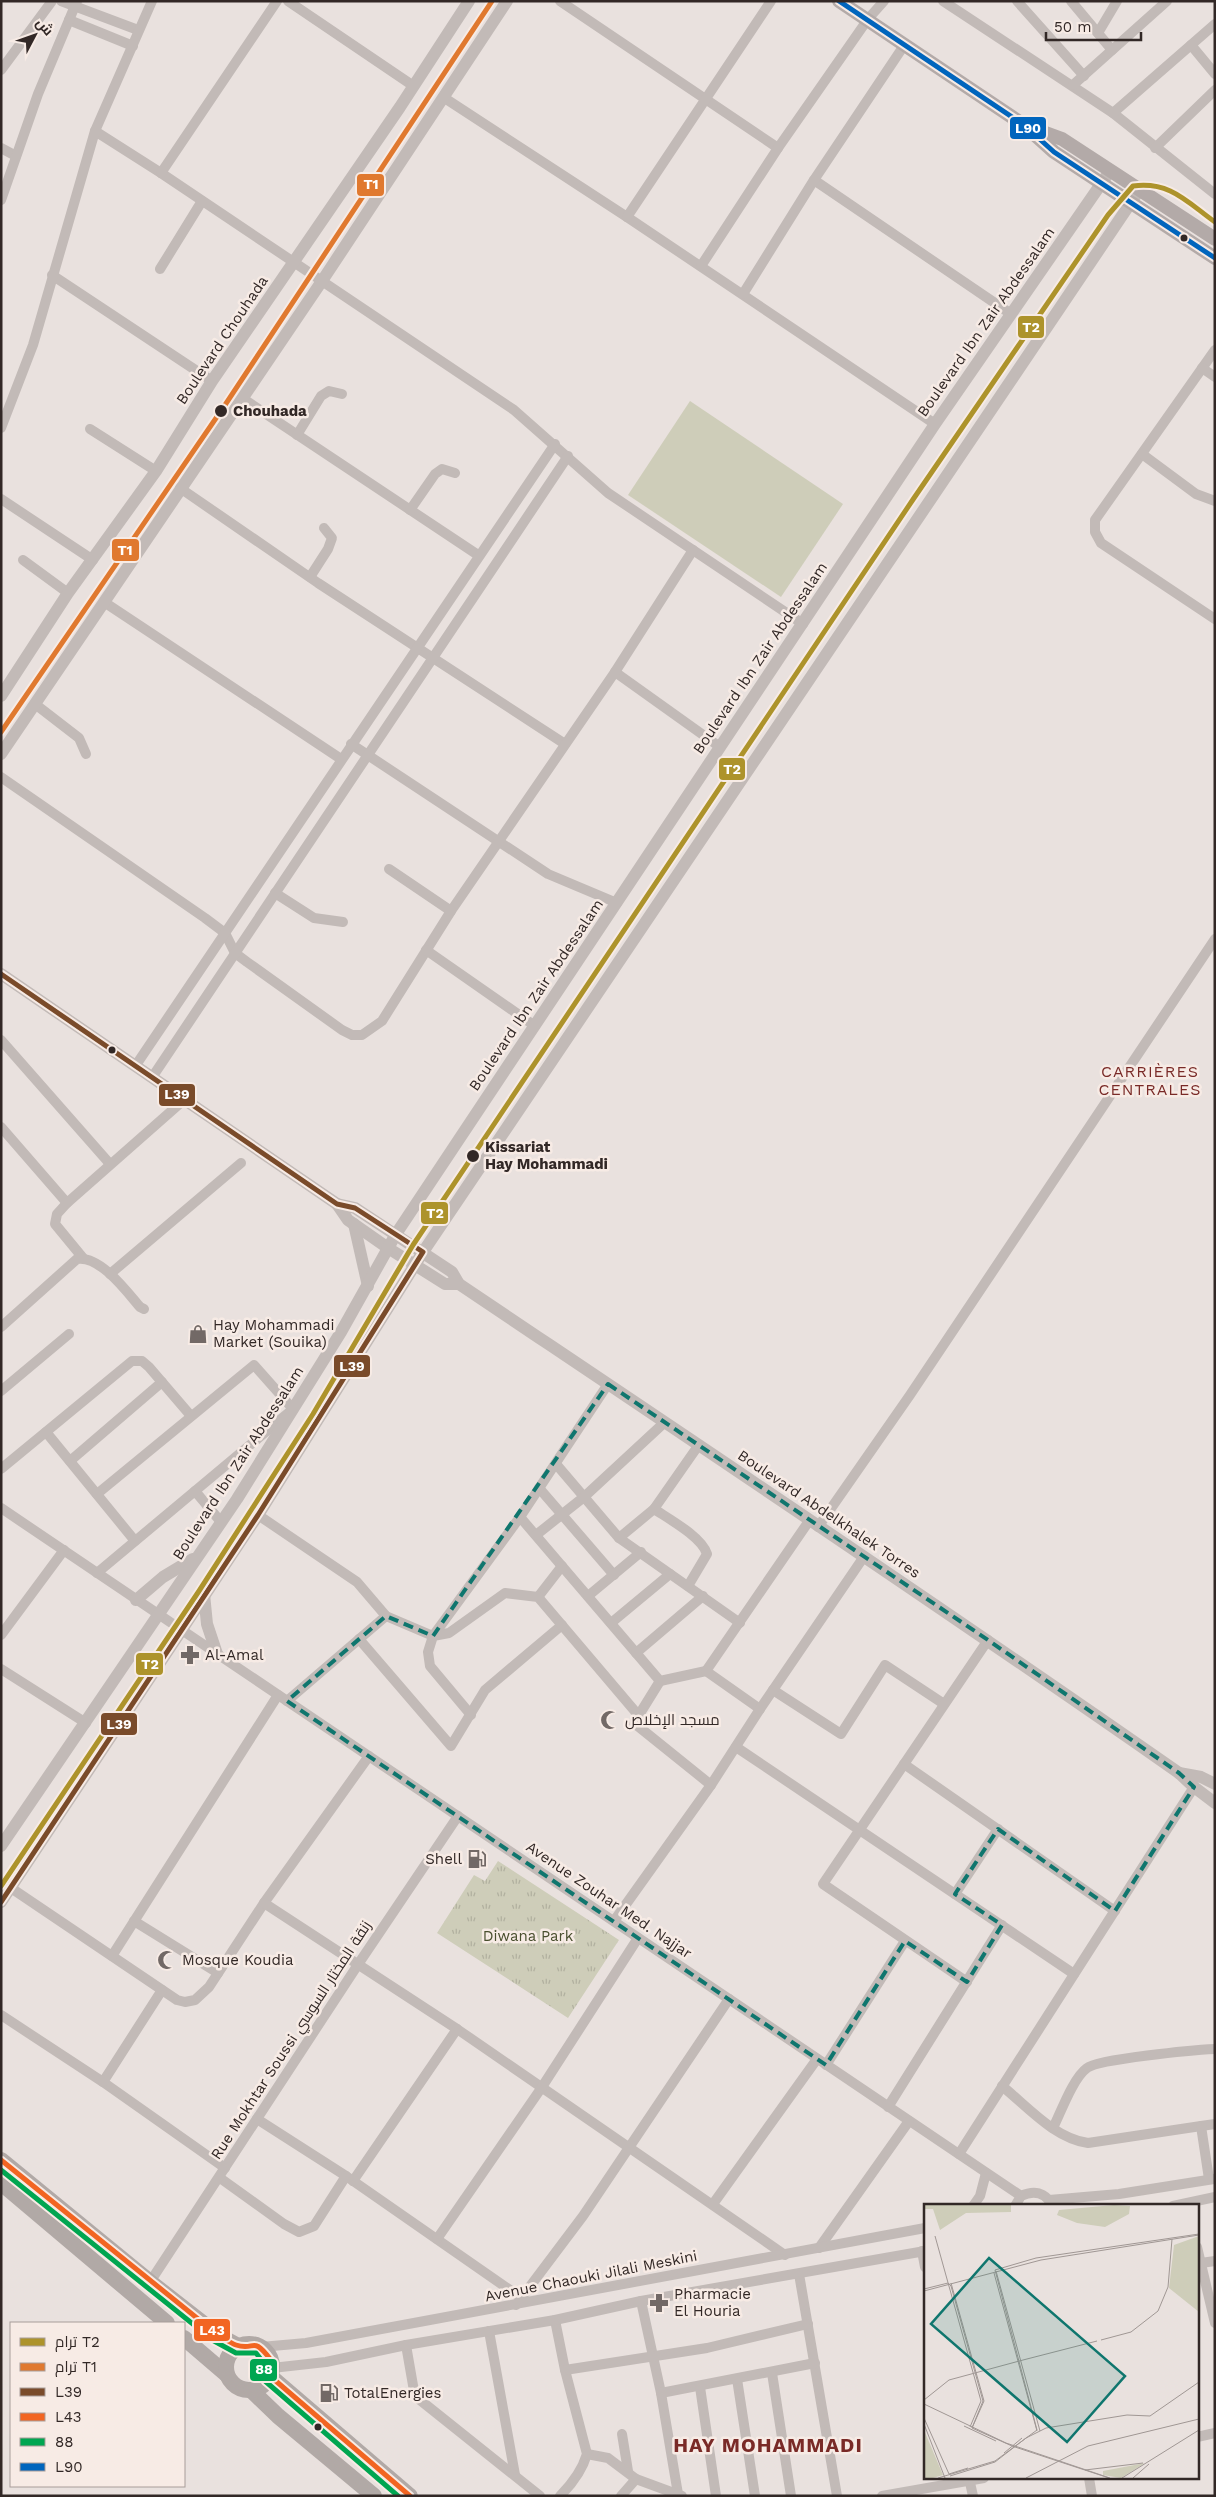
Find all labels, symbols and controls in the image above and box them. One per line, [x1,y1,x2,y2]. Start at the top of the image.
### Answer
north arrow [10,10,60,60]
scale bar [1046,10,1141,42]
text: ش [32,14,57,39]
text: 50 m [1054,18,1091,36]
line badge: L90 [1009,116,1047,140]
text: L90 [1015,120,1041,136]
line badge: T1 [356,173,385,197]
text: T1 [363,176,379,192]
street label: Boulevard Ibn Zair Abdessalam [914,224,1058,420]
unlabelled marker [1179,233,1189,243]
street label: Boulevard Chouhada [172,272,272,408]
line badge: T2 [1017,315,1045,339]
text: T2 [1022,319,1040,335]
place label: Chouhada [233,402,307,420]
marker: Chouhada [213,403,229,419]
line badge: T1 [111,538,140,562]
text: T1 [117,542,133,558]
street label: Boulevard Ibn Zair Abdessalam [689,559,831,757]
line badge: T2 [718,757,746,781]
text: T2 [723,761,741,777]
street label: Boulevard Ibn Zair Abdessalam [465,896,607,1094]
unlabelled marker [107,1045,117,1055]
district label: CARRIÈRES CENTRALES [1099,1062,1201,1099]
line badge: L39 [158,1083,196,1107]
text: L39 [164,1086,190,1102]
place label: Kissariat Hay Mohammadi [485,1138,608,1173]
marker: Kissariat Hay Mohammadi [465,1148,481,1164]
line badge: T2 [420,1201,449,1225]
text: T2 [426,1205,444,1221]
place label: Hay Mohammadi Market (Souika) [213,1316,334,1351]
shop icon: Hay Mohammadi Market (Souika) [187,1323,209,1345]
line badge: L39 [333,1354,371,1378]
text: L39 [339,1358,365,1374]
street label: Boulevard Ibn Zair Abdessalam [169,1363,307,1563]
street label: Boulevard Abdelkhalek Torres [734,1446,924,1582]
pharmacy icon: Al-Amal [179,1644,201,1666]
place label: Al-Amal [205,1646,264,1664]
line badge: T2 [135,1652,164,1676]
text: T2 [141,1656,159,1672]
mosque icon: مسجد الإخلاص [599,1709,621,1731]
place label: مسجد الإخلاص [625,1711,720,1730]
line badge: L39 [100,1712,138,1736]
text: L39 [106,1716,132,1732]
street label: Avenue Zouhar Med. Najjar [523,1838,695,1962]
fuel station icon: Shell [466,1848,488,1870]
place label: Shell [425,1850,462,1868]
street label: Rue Mokhtar Soussi زنقة المختار السوسي [207,1917,378,2164]
park label: Diwana Park [483,1927,574,1945]
mosque icon: Mosque Koudia [156,1949,178,1971]
place label: Mosque Koudia [182,1951,294,1969]
inset map [924,2204,1198,2480]
street label: Avenue Chaouki Jilali Meskini [483,2247,699,2305]
place label: Pharmacie El Houria [674,2285,751,2320]
pharmacy icon: Pharmacie El Houria [648,2292,670,2314]
line badge: L43 [193,2318,231,2342]
legend [10,2322,185,2487]
text: L43 [199,2322,225,2338]
text: ترام T2 [55,2333,100,2352]
text: ترام T1 [55,2358,97,2377]
line badge: 88 [249,2358,278,2382]
text: 88 [255,2361,273,2377]
fuel station icon: TotalEnergies [318,2382,340,2404]
text: L39 [55,2383,82,2401]
place label: TotalEnergies [344,2384,442,2402]
text: L43 [55,2408,82,2426]
unlabelled marker [313,2422,323,2432]
text: 88 [55,2433,73,2451]
district label: HAY MOHAMMADI [673,2433,863,2457]
text: L90 [55,2458,83,2476]

